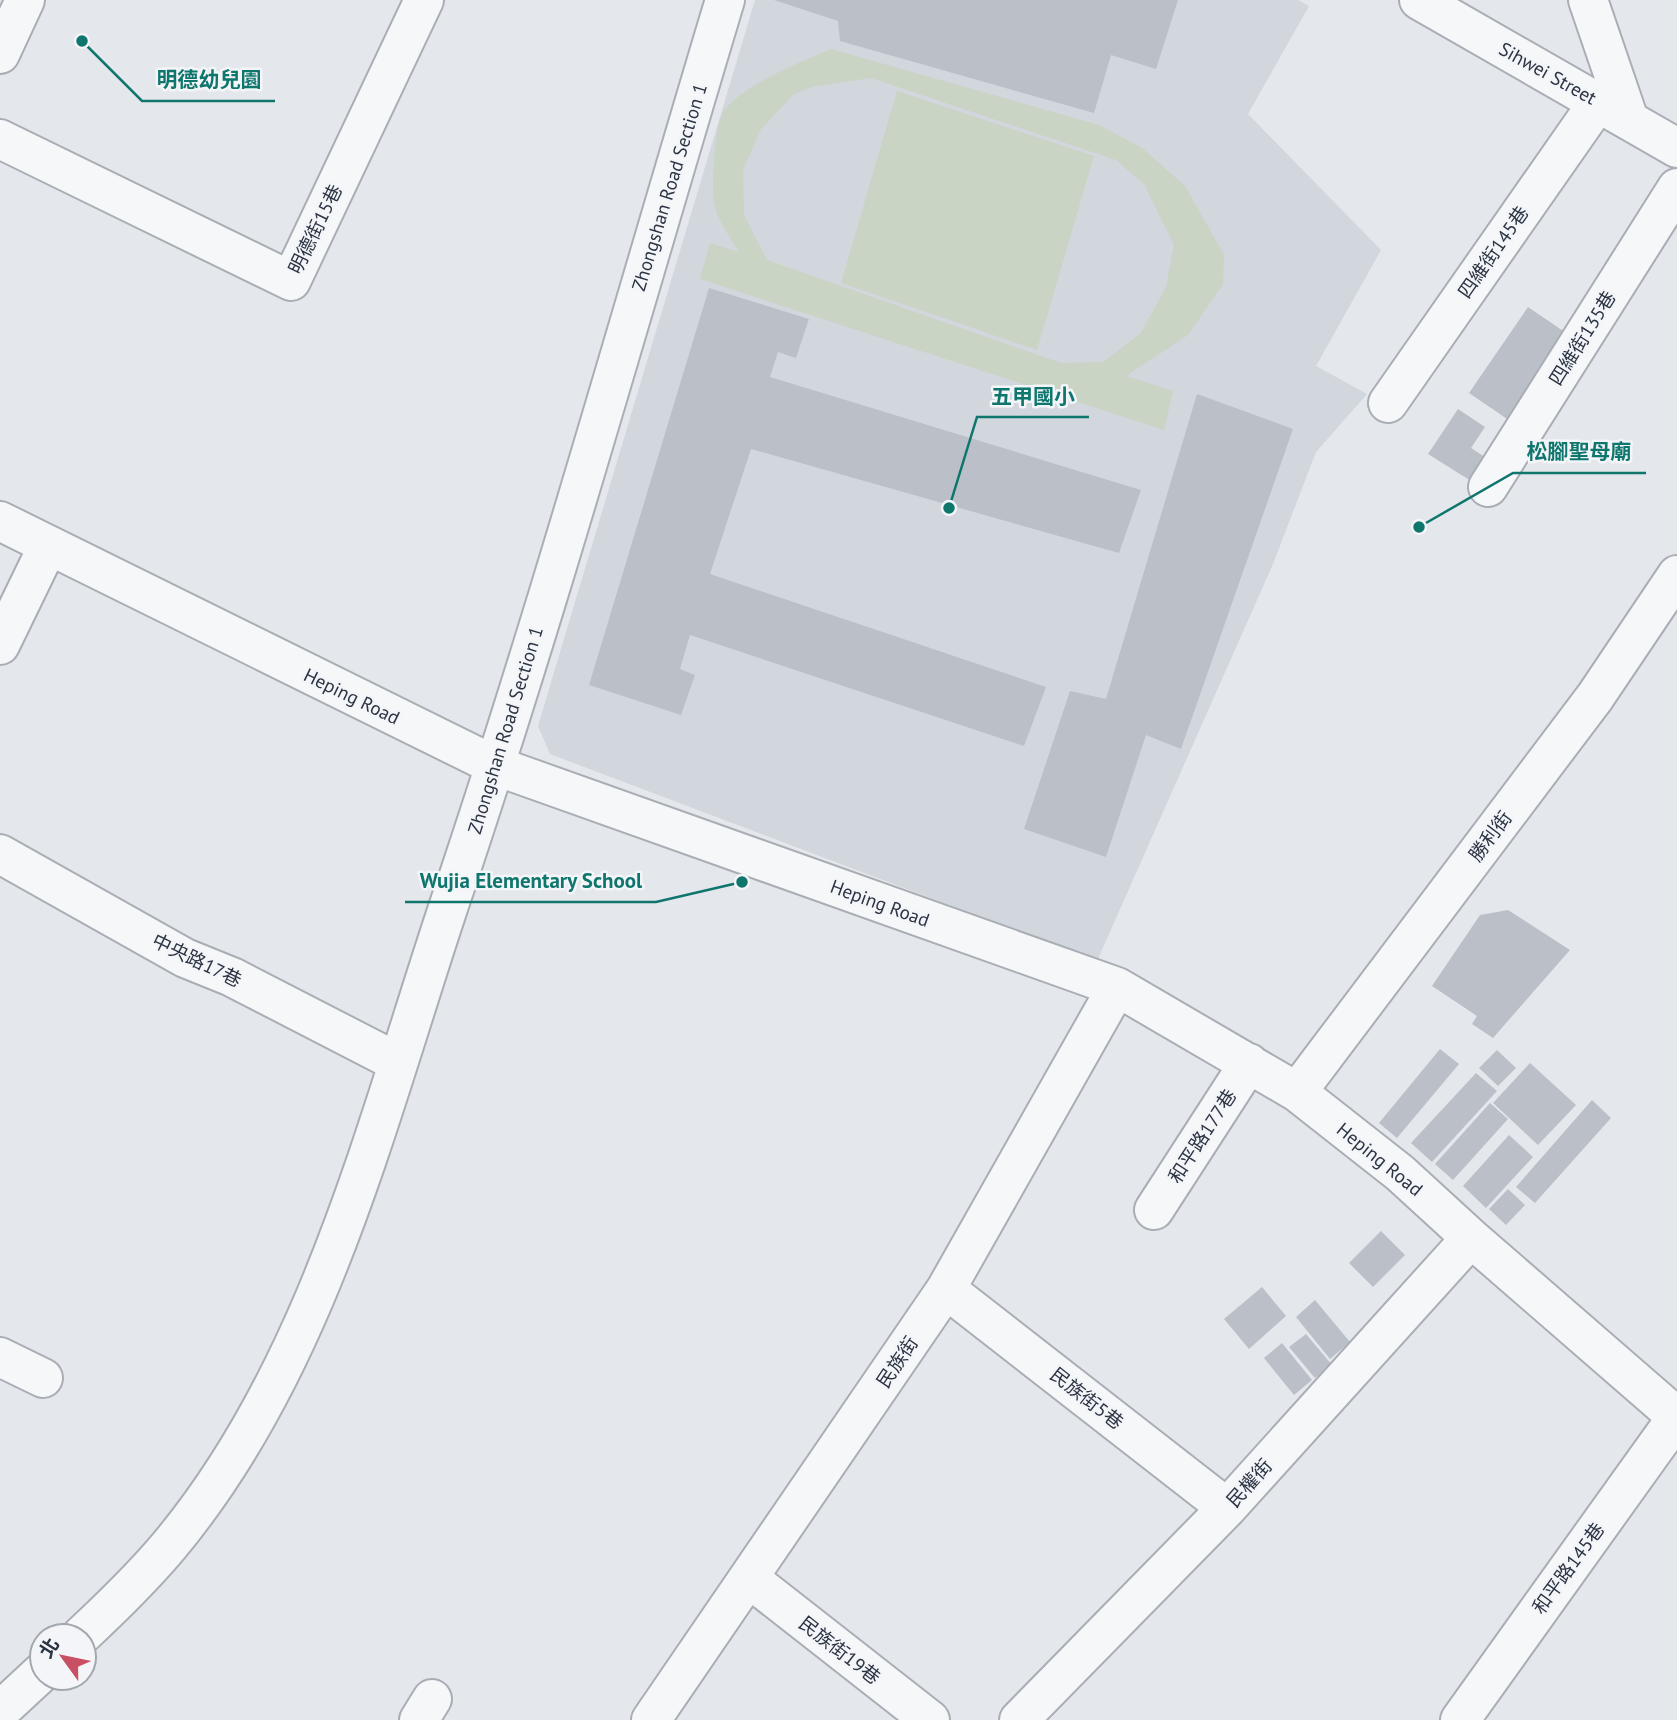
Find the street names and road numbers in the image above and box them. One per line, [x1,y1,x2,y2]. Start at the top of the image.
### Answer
street label: Sihwei Street [1495,36,1601,110]
street label: Zhongshan Road Section 1 [626,80,712,294]
street label: 明德街15巷 [283,180,347,278]
street label: 四維街145巷 [1452,201,1534,303]
street label: 四維街135巷 [1543,286,1621,390]
street label: Zhongshan Road Section 1 [462,623,548,837]
street label: Heping Road [300,662,404,730]
street label: 勝利街 [1463,806,1517,866]
street label: Heping Road [827,874,933,932]
street label: 中央路17巷 [148,928,246,992]
street label: 和平路177巷 [1163,1085,1241,1187]
street label: Heping Road [1332,1117,1428,1201]
street label: 民族街 [871,1332,923,1392]
street label: 民族街5巷 [1046,1362,1128,1434]
street label: 民權街 [1221,1454,1277,1512]
street label: 和平路145巷 [1527,1518,1609,1618]
street label: 民族街19巷 [795,1611,885,1689]

